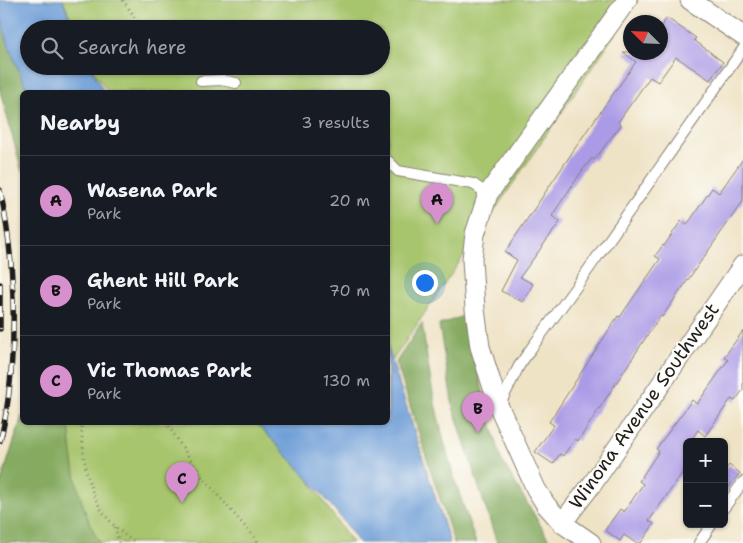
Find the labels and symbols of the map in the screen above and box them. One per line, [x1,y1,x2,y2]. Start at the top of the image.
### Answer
north arrow [623,15,668,60]
pin: A [421,183,453,224]
your location [412,270,438,296]
street label: Winona Avenue Southwest [563,298,725,514]
pin: B [462,392,494,433]
pin: C [166,462,198,503]

